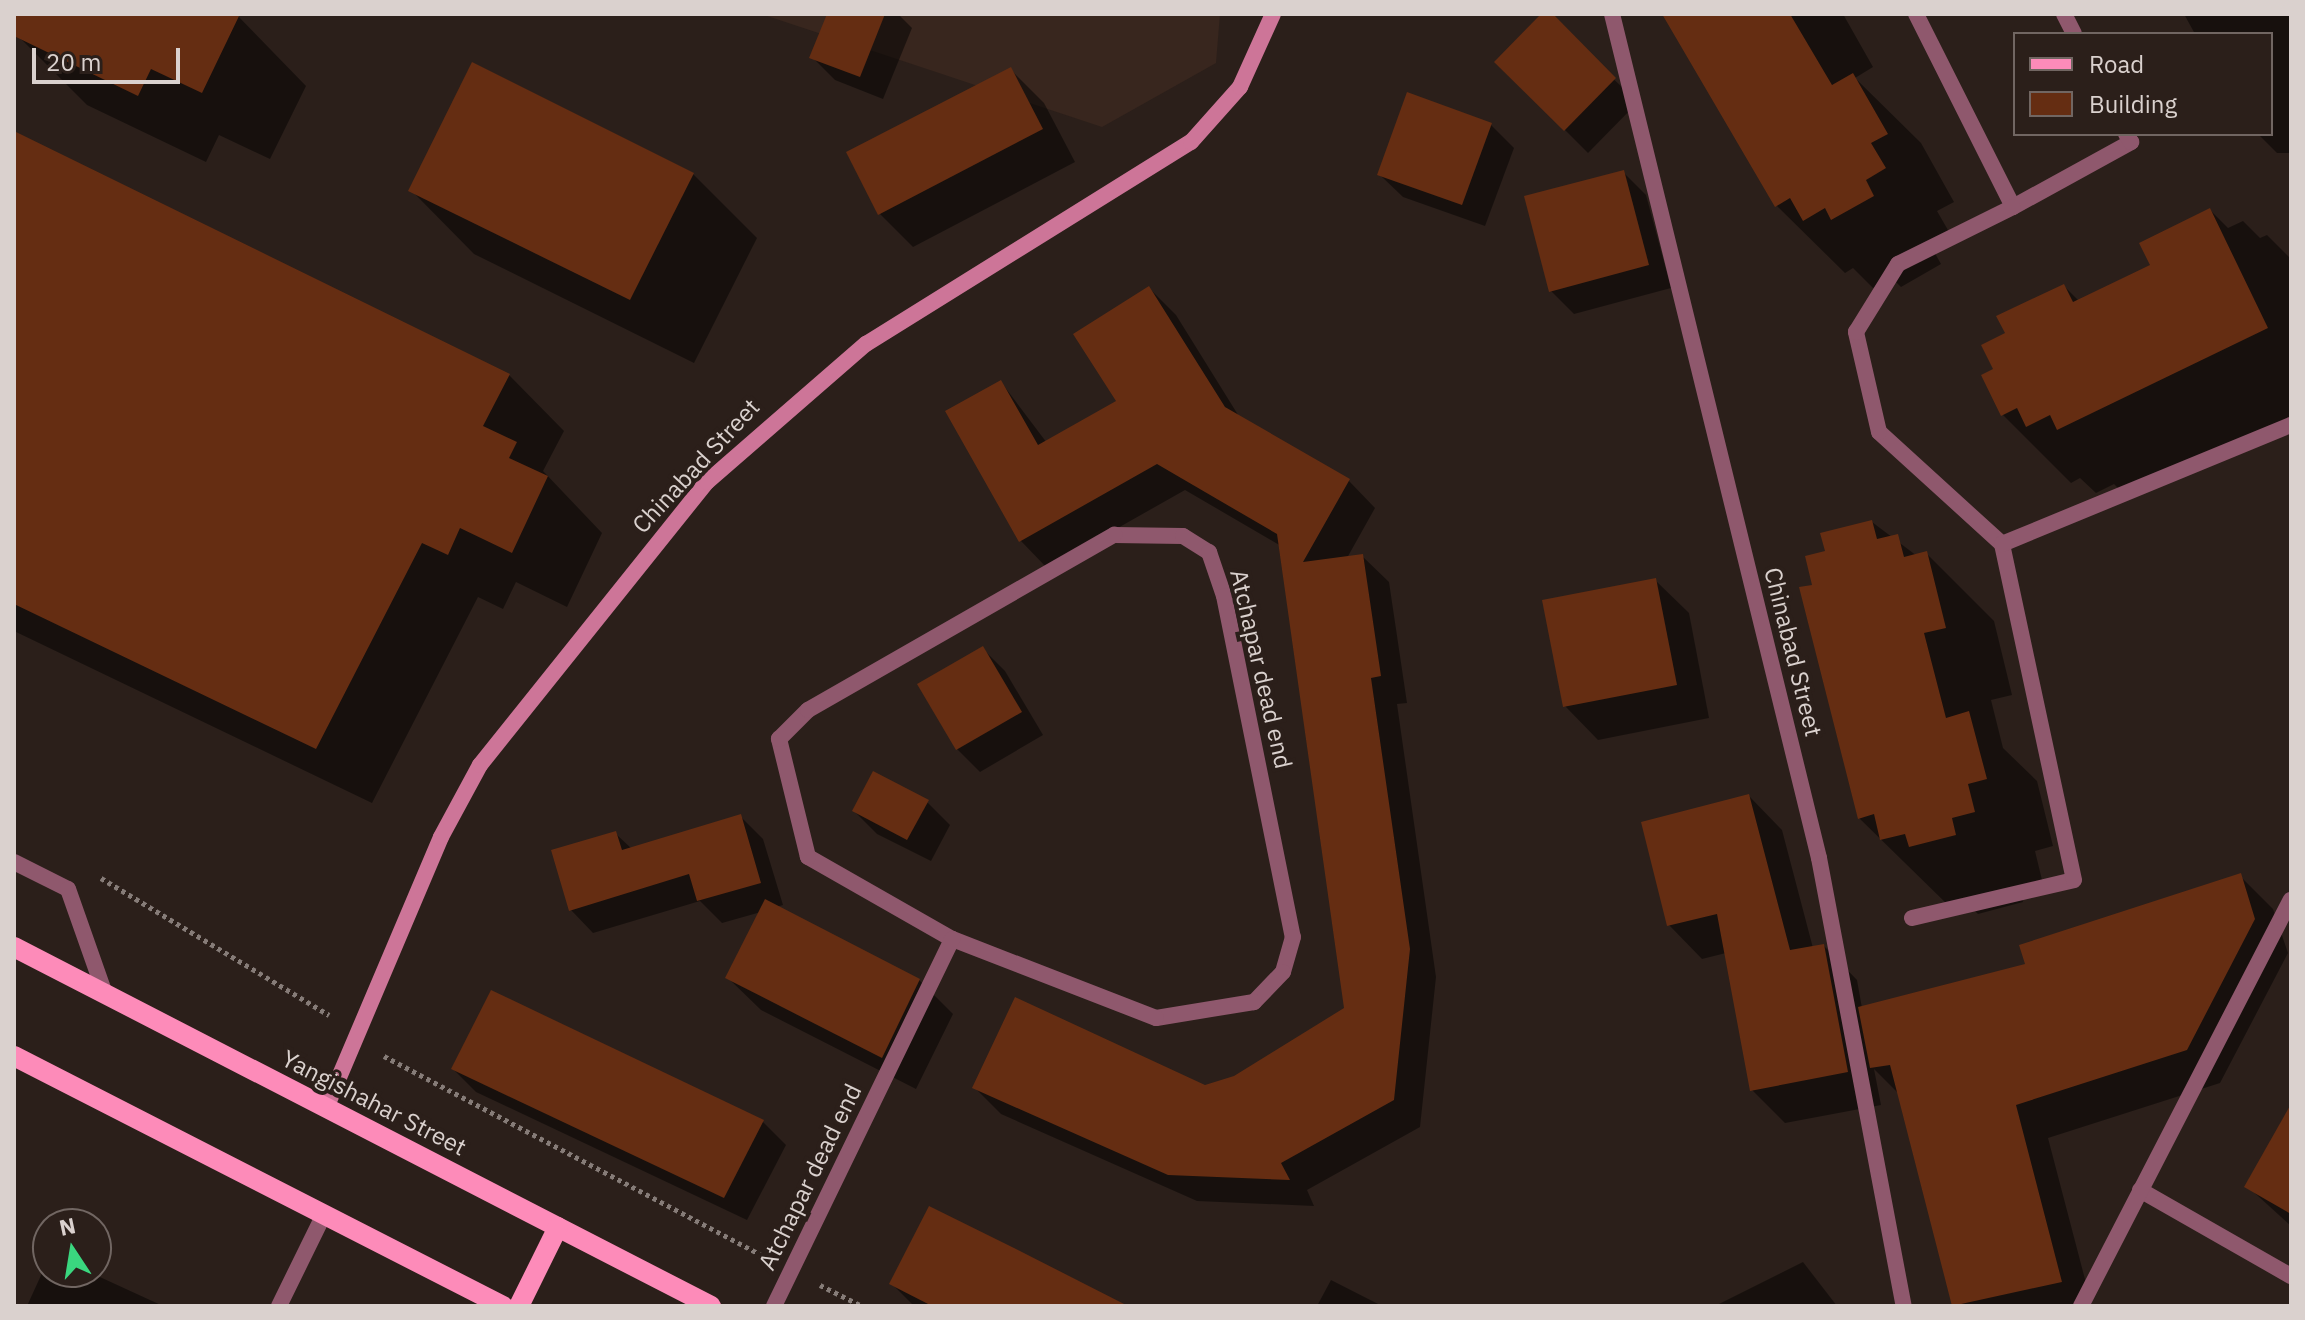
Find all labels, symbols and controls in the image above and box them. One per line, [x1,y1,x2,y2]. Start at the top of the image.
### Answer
scale bar [36,32,184,82]
legend [2013,32,2273,136]
text: 20 m [46,46,101,78]
text: Road [2089,48,2144,80]
text: Building [2089,88,2177,120]
street label: Chinabad Street [626,393,766,539]
street label: Chinabad Street [1758,565,1828,739]
street label: Atchapar dead end [1224,567,1298,771]
street label: Yangishahar Street [277,1044,471,1162]
street label: Atchapar dead end [752,1079,868,1275]
north arrow [32,1208,112,1288]
text: N [57,1210,78,1242]

